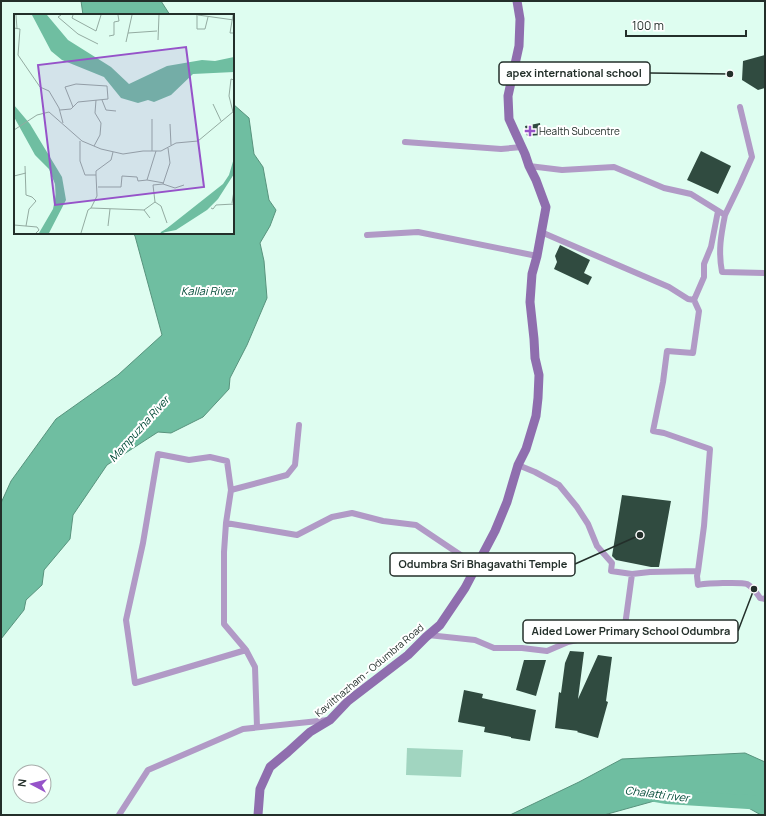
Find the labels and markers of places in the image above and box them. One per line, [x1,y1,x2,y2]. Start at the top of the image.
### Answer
callout: apex international school [499,62,650,85]
place label: Health Subcentre [539,124,620,138]
marker: Health Subcentre [524,125,536,137]
callout: Odumbra Sri Bhagavathi Temple [390,553,575,576]
callout: Aided Lower Primary School Odumbra [523,620,738,643]

